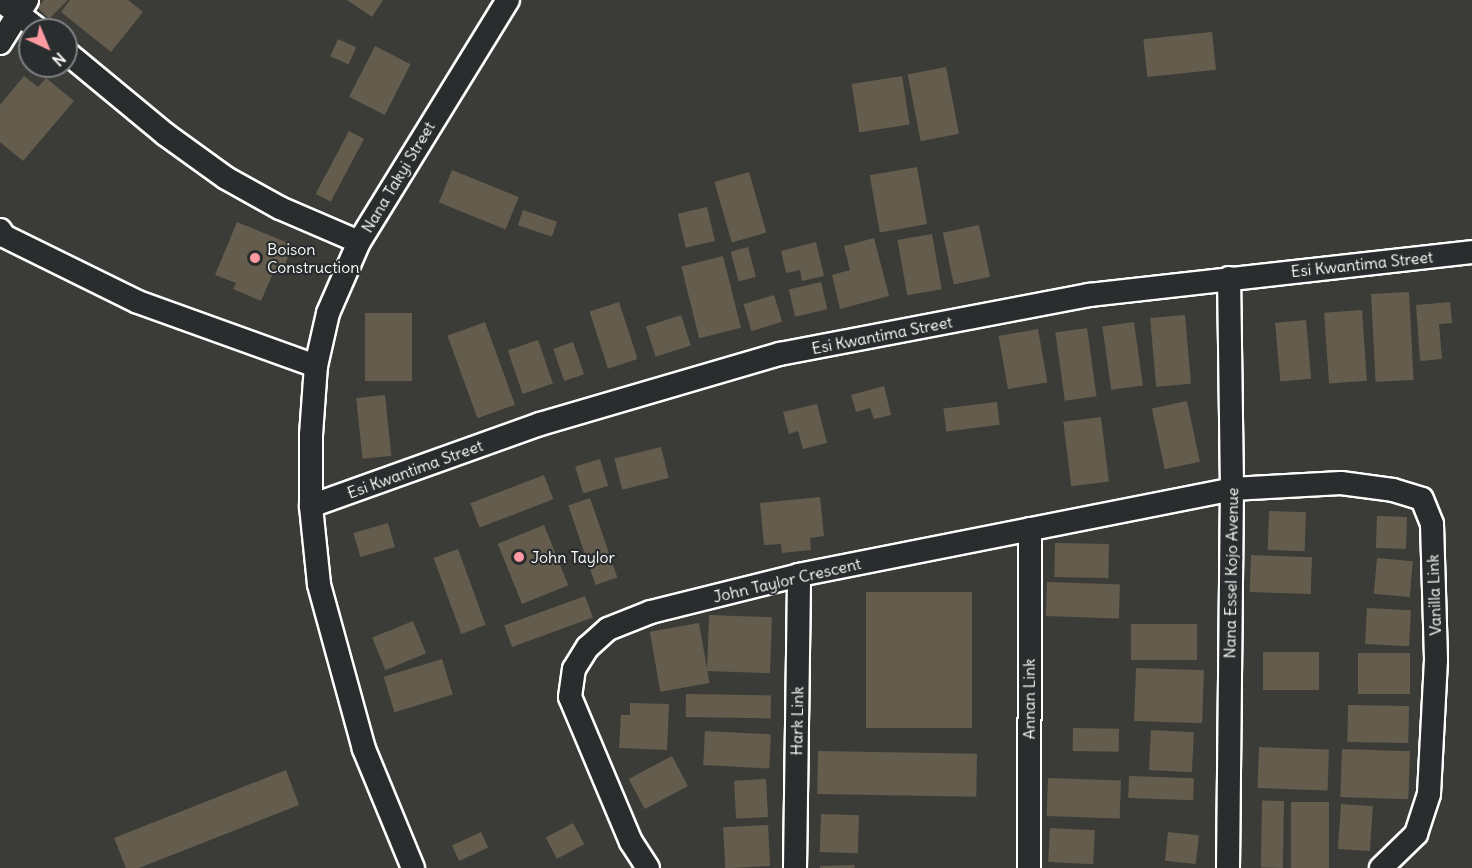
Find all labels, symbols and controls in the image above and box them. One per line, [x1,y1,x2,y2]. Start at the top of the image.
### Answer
north arrow [18,18,78,78]
text: N [48,48,70,71]
street label: Nana Takyi Street [357,118,439,236]
place label: Boison Construction [267,239,359,277]
street label: Esi Kwantima Street [1290,247,1434,281]
marker: Boison Construction [248,251,262,265]
street label: Esi Kwantima Street [810,312,954,358]
street label: Esi Kwantima Street [345,436,485,502]
street label: Nana Essel Kojo Avenue [1220,487,1242,659]
place label: John Taylor [531,547,615,567]
marker: John Taylor [512,550,526,564]
street label: John Taylor Crescent [711,554,863,606]
street label: Vanilla Link [1423,554,1445,636]
street label: Annan Link [1019,659,1039,739]
street label: Hark Link [787,686,807,756]

